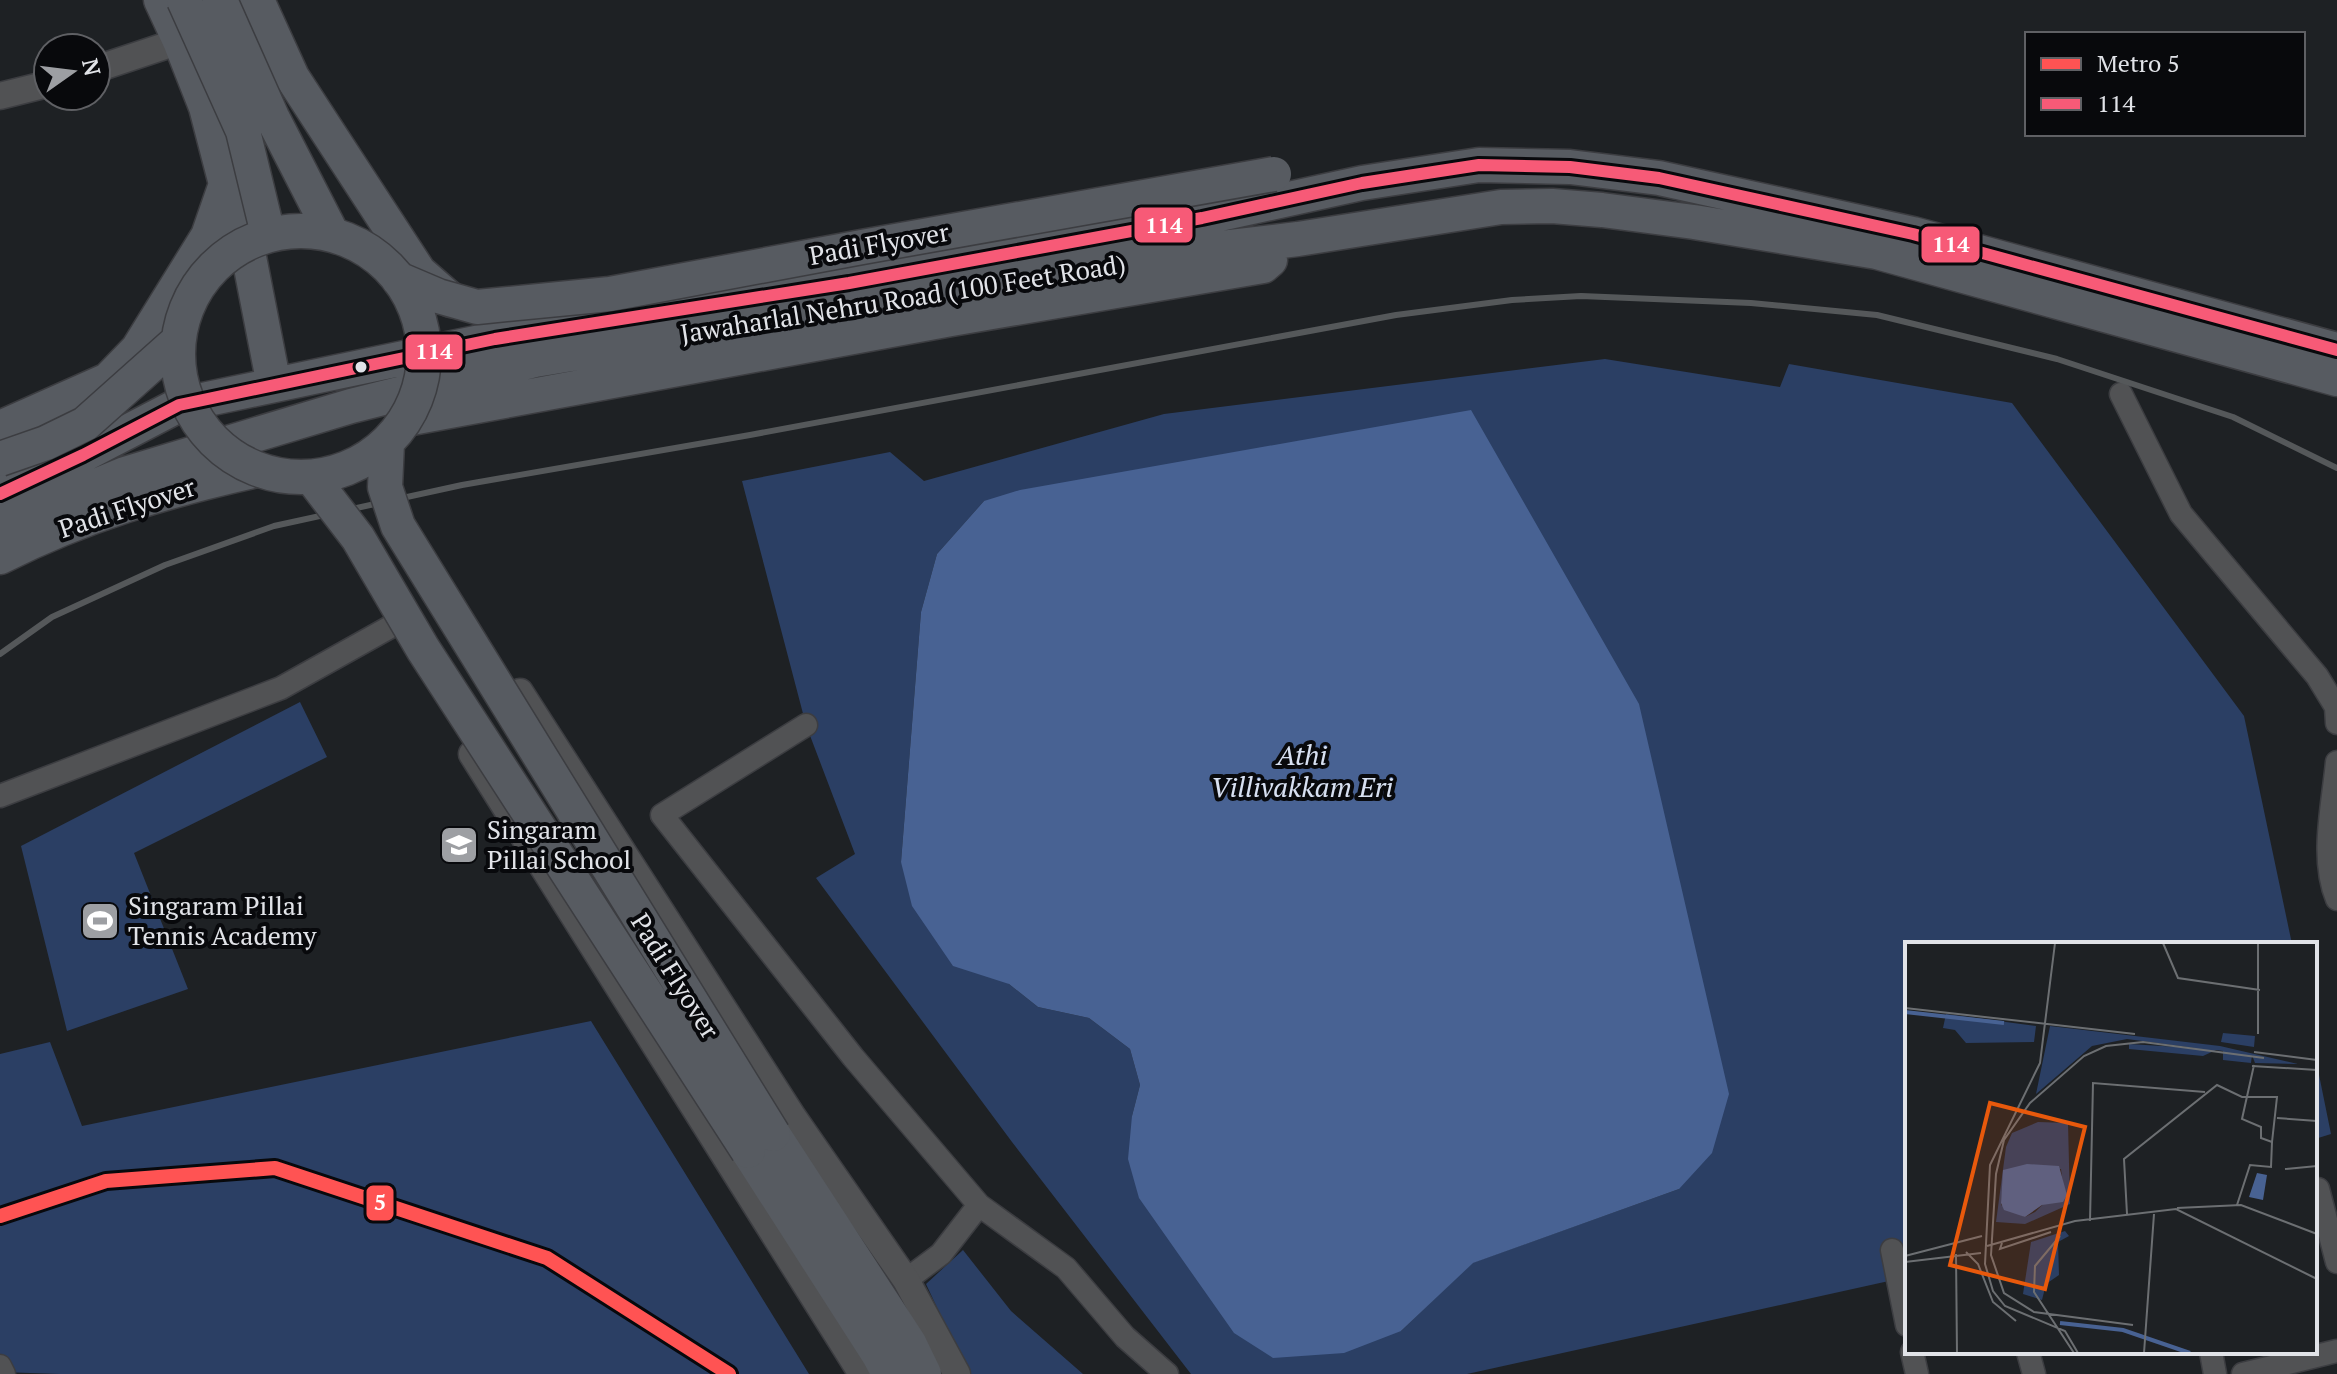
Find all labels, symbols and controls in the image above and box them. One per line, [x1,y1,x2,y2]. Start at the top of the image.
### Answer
north arrow [32,32,112,112]
legend [2025,32,2305,136]
text: Metro 5 [2097,47,2180,79]
text: N [76,55,108,79]
text: 114 [2097,87,2136,119]
line badge: 114 [1133,206,1194,244]
text: 114 [1145,210,1183,239]
street label: Padi Flyover [806,214,951,272]
line badge: 114 [1920,225,1981,264]
text: 114 [1932,229,1970,258]
street label: Jawaharlal Nehru Road (100 Feet Road) [678,246,1128,350]
line badge: 114 [404,333,464,371]
text: 114 [415,336,453,365]
unlabelled marker [353,359,369,375]
street label: Padi Flyover [54,469,199,545]
water label: Athi Villivakkam Eri [1211,736,1393,805]
place label: Singaram Pillai School [487,812,631,876]
school or university icon: Singaram Pillai School [438,824,480,866]
place label: Singaram Pillai Tennis Academy [128,888,317,952]
sports icon: Singaram Pillai Tennis Academy [79,900,121,942]
street label: Padi Flyover [624,906,728,1044]
inset map [1905,942,2317,1354]
line badge: 5 [365,1184,395,1222]
text: 5 [374,1187,386,1216]

